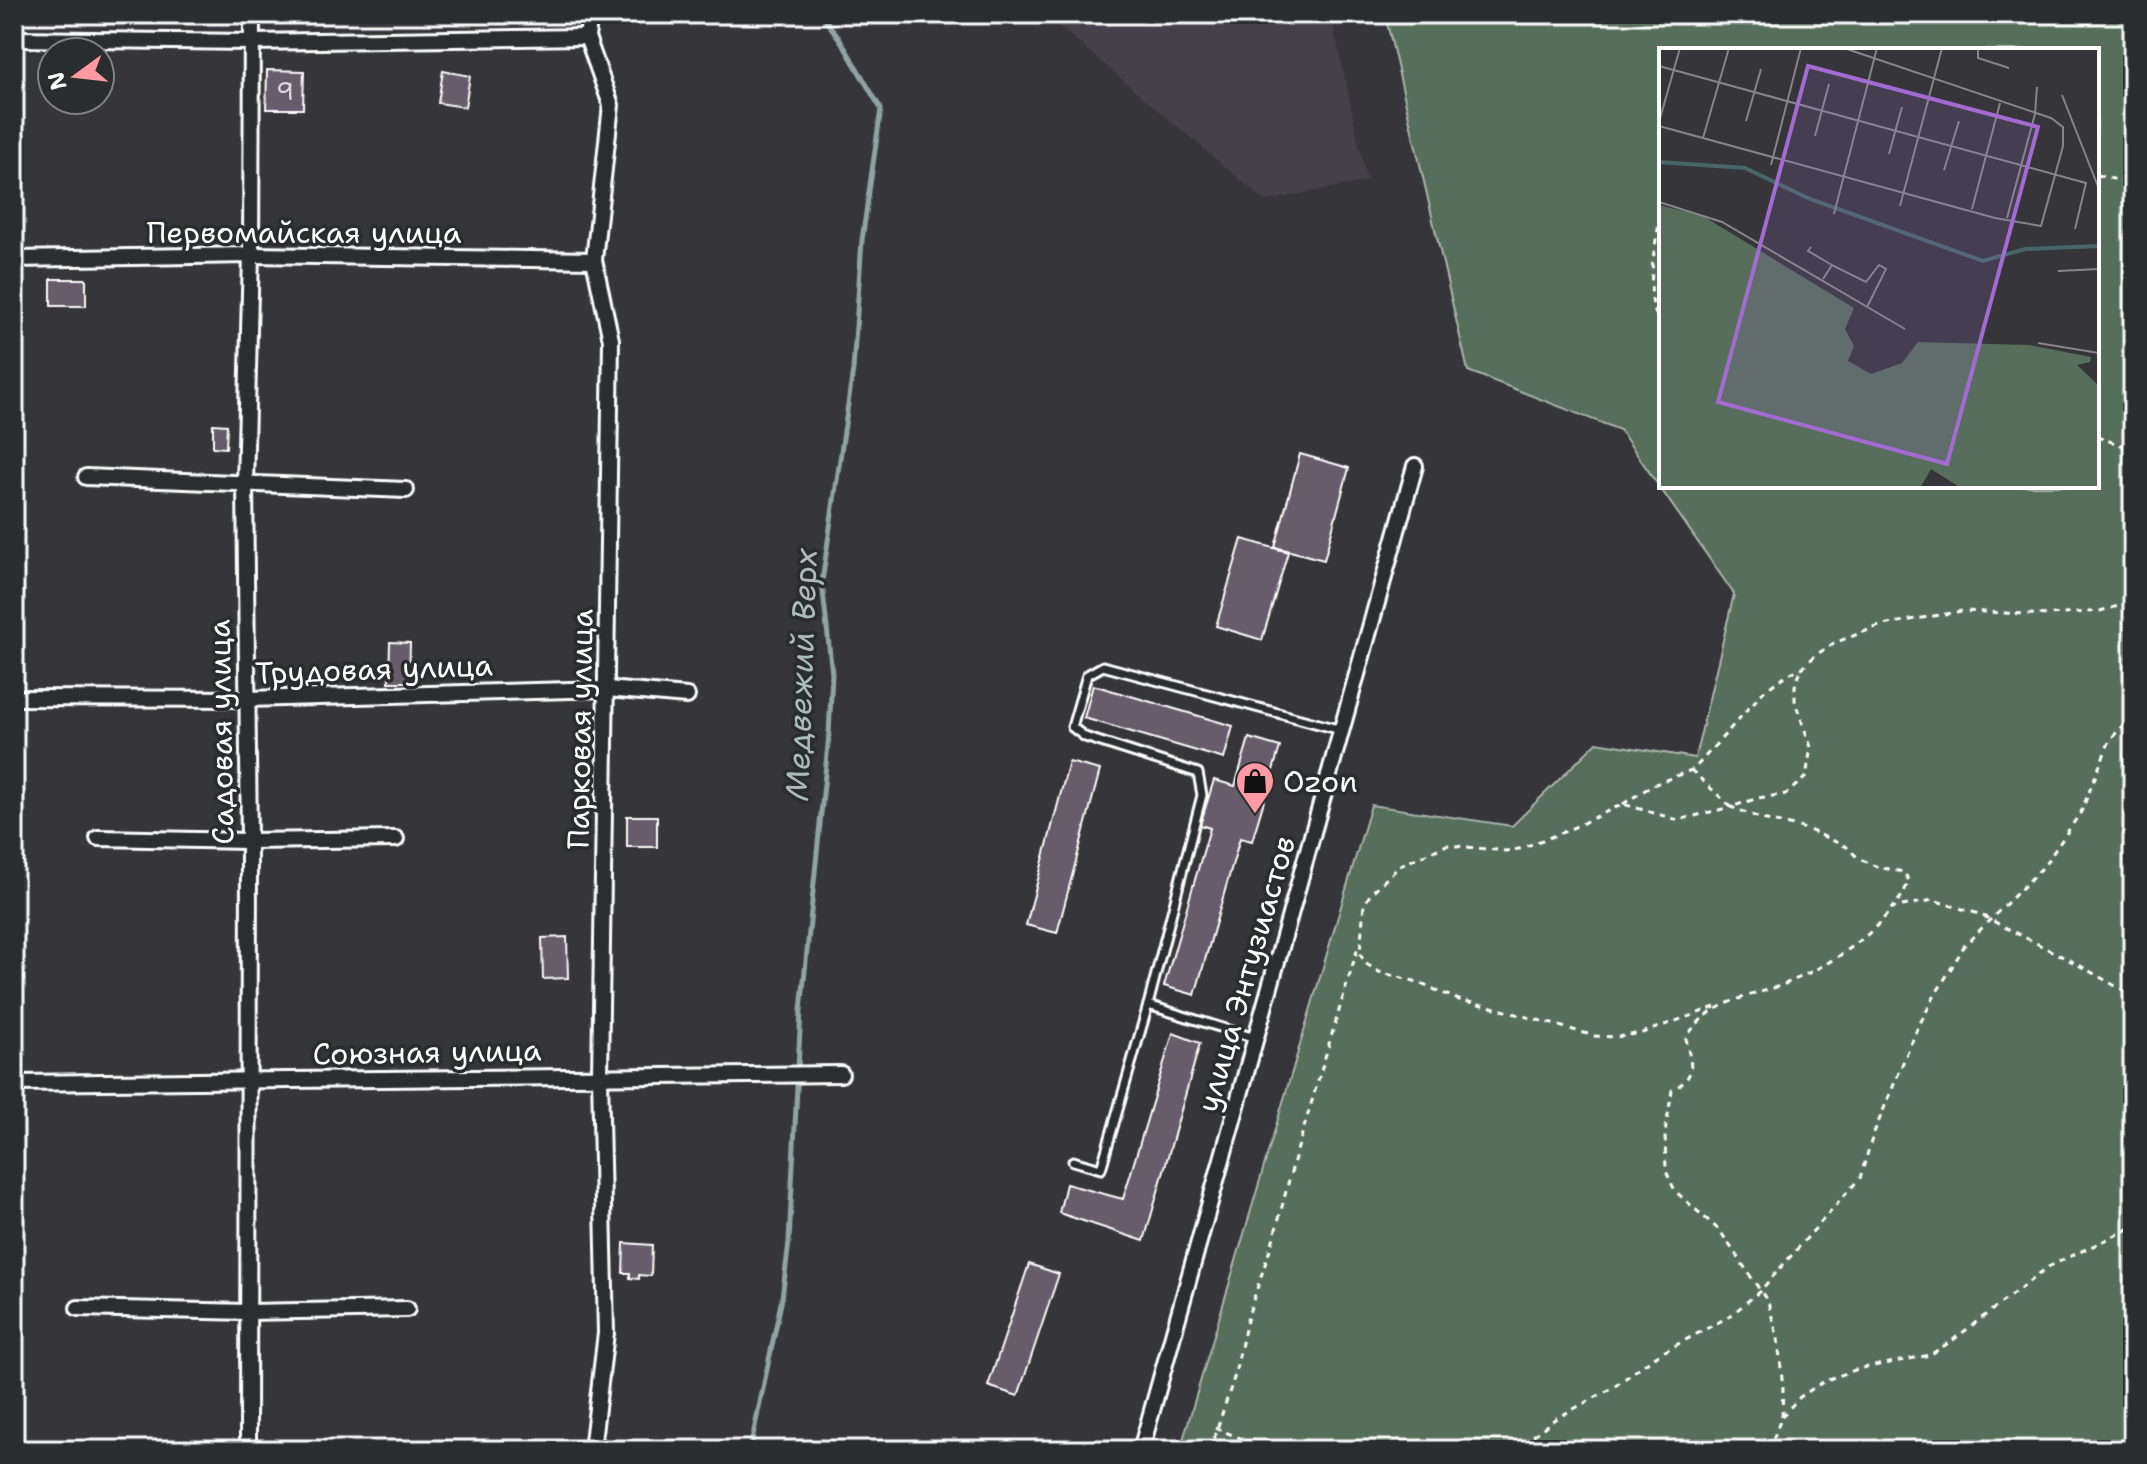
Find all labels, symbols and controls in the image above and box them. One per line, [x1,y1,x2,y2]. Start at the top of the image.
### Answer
north arrow [36,36,116,116]
inset map [1659,48,2099,488]
text: N [41,69,73,93]
house number: 9 [276,73,294,108]
street label: Первомайская улица [147,212,462,253]
water label: Медвежий Верх [775,547,827,802]
street label: Парковая улица [557,608,603,850]
street label: Садовая улица [199,619,243,845]
street label: Трудовая улица [254,644,494,694]
shop icon: Ozon [1234,760,1276,815]
place label: Ozon [1283,761,1358,802]
street label: улица Энтузиастов [1187,831,1305,1117]
street label: Союзная улица [312,1029,542,1074]

